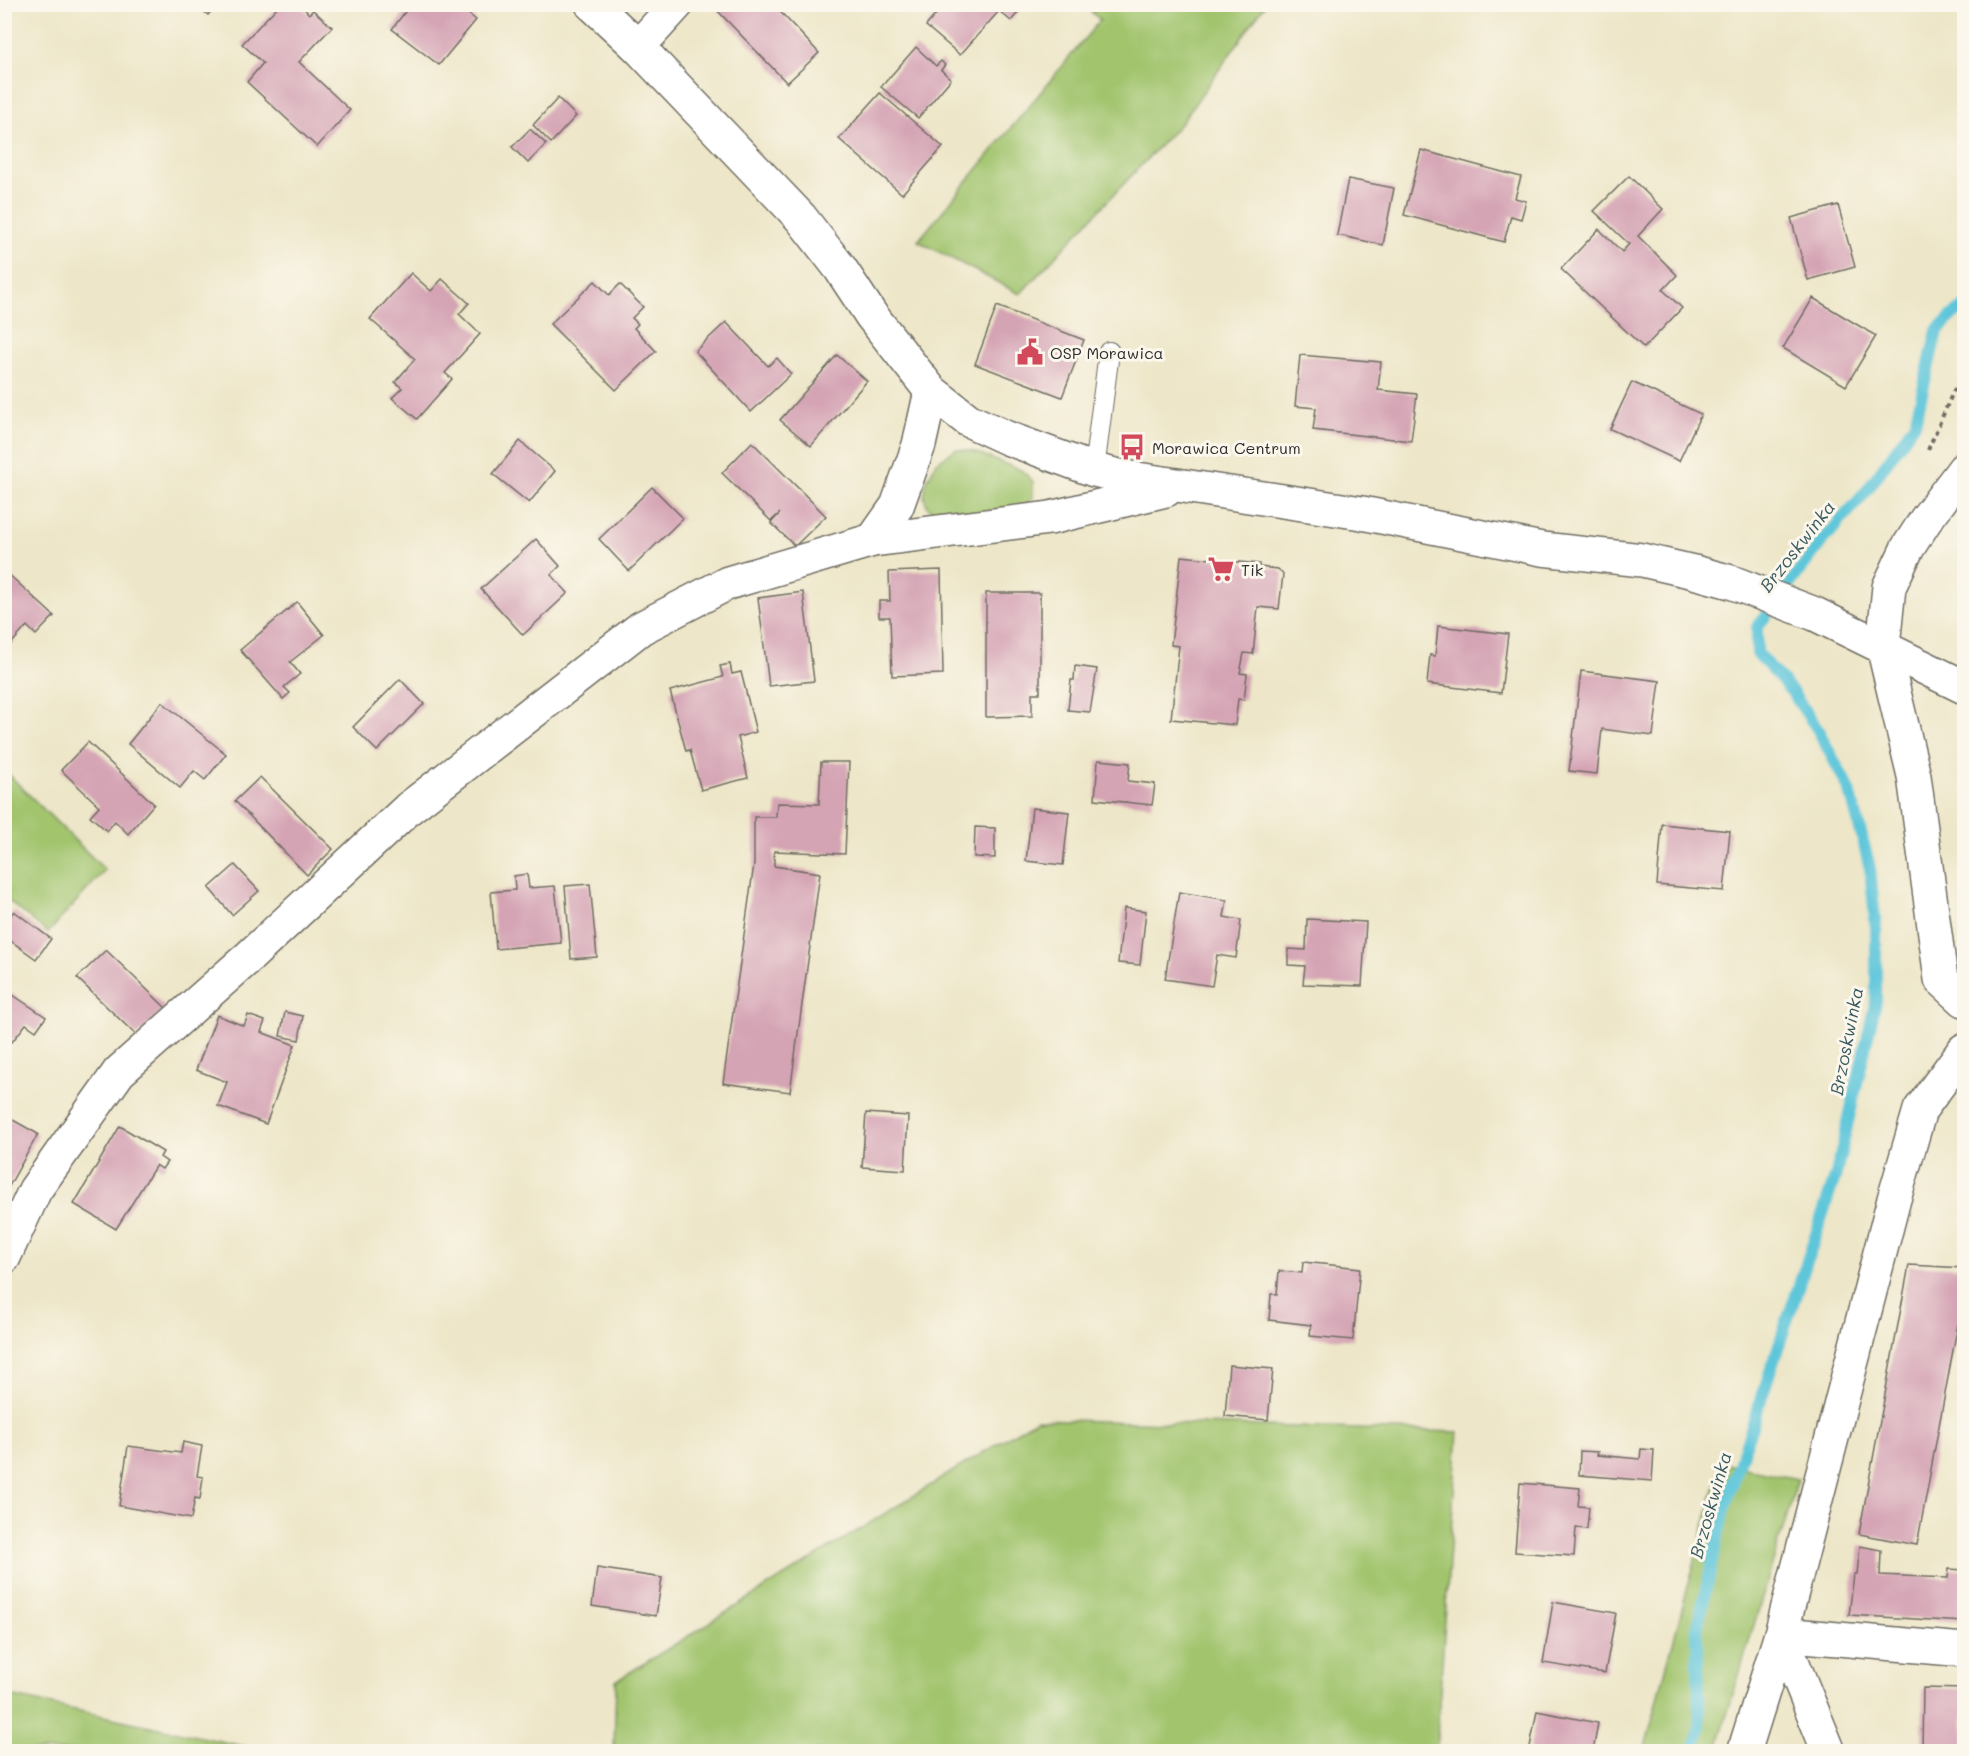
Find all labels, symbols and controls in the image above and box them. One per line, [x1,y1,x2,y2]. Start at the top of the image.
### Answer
public building icon: OSP Morawica [1015,337,1045,367]
place label: OSP Morawica [1050,342,1164,363]
bus stop icon: Morawica Centrum [1117,432,1147,462]
place label: Morawica Centrum [1152,437,1301,458]
water label: Brzoskwinka [1754,495,1840,597]
supermarket icon: Tik [1206,554,1236,584]
place label: Tik [1241,559,1263,580]
water label: Brzoskwinka [1824,985,1868,1097]
water label: Brzoskwinka [1683,1449,1737,1561]

